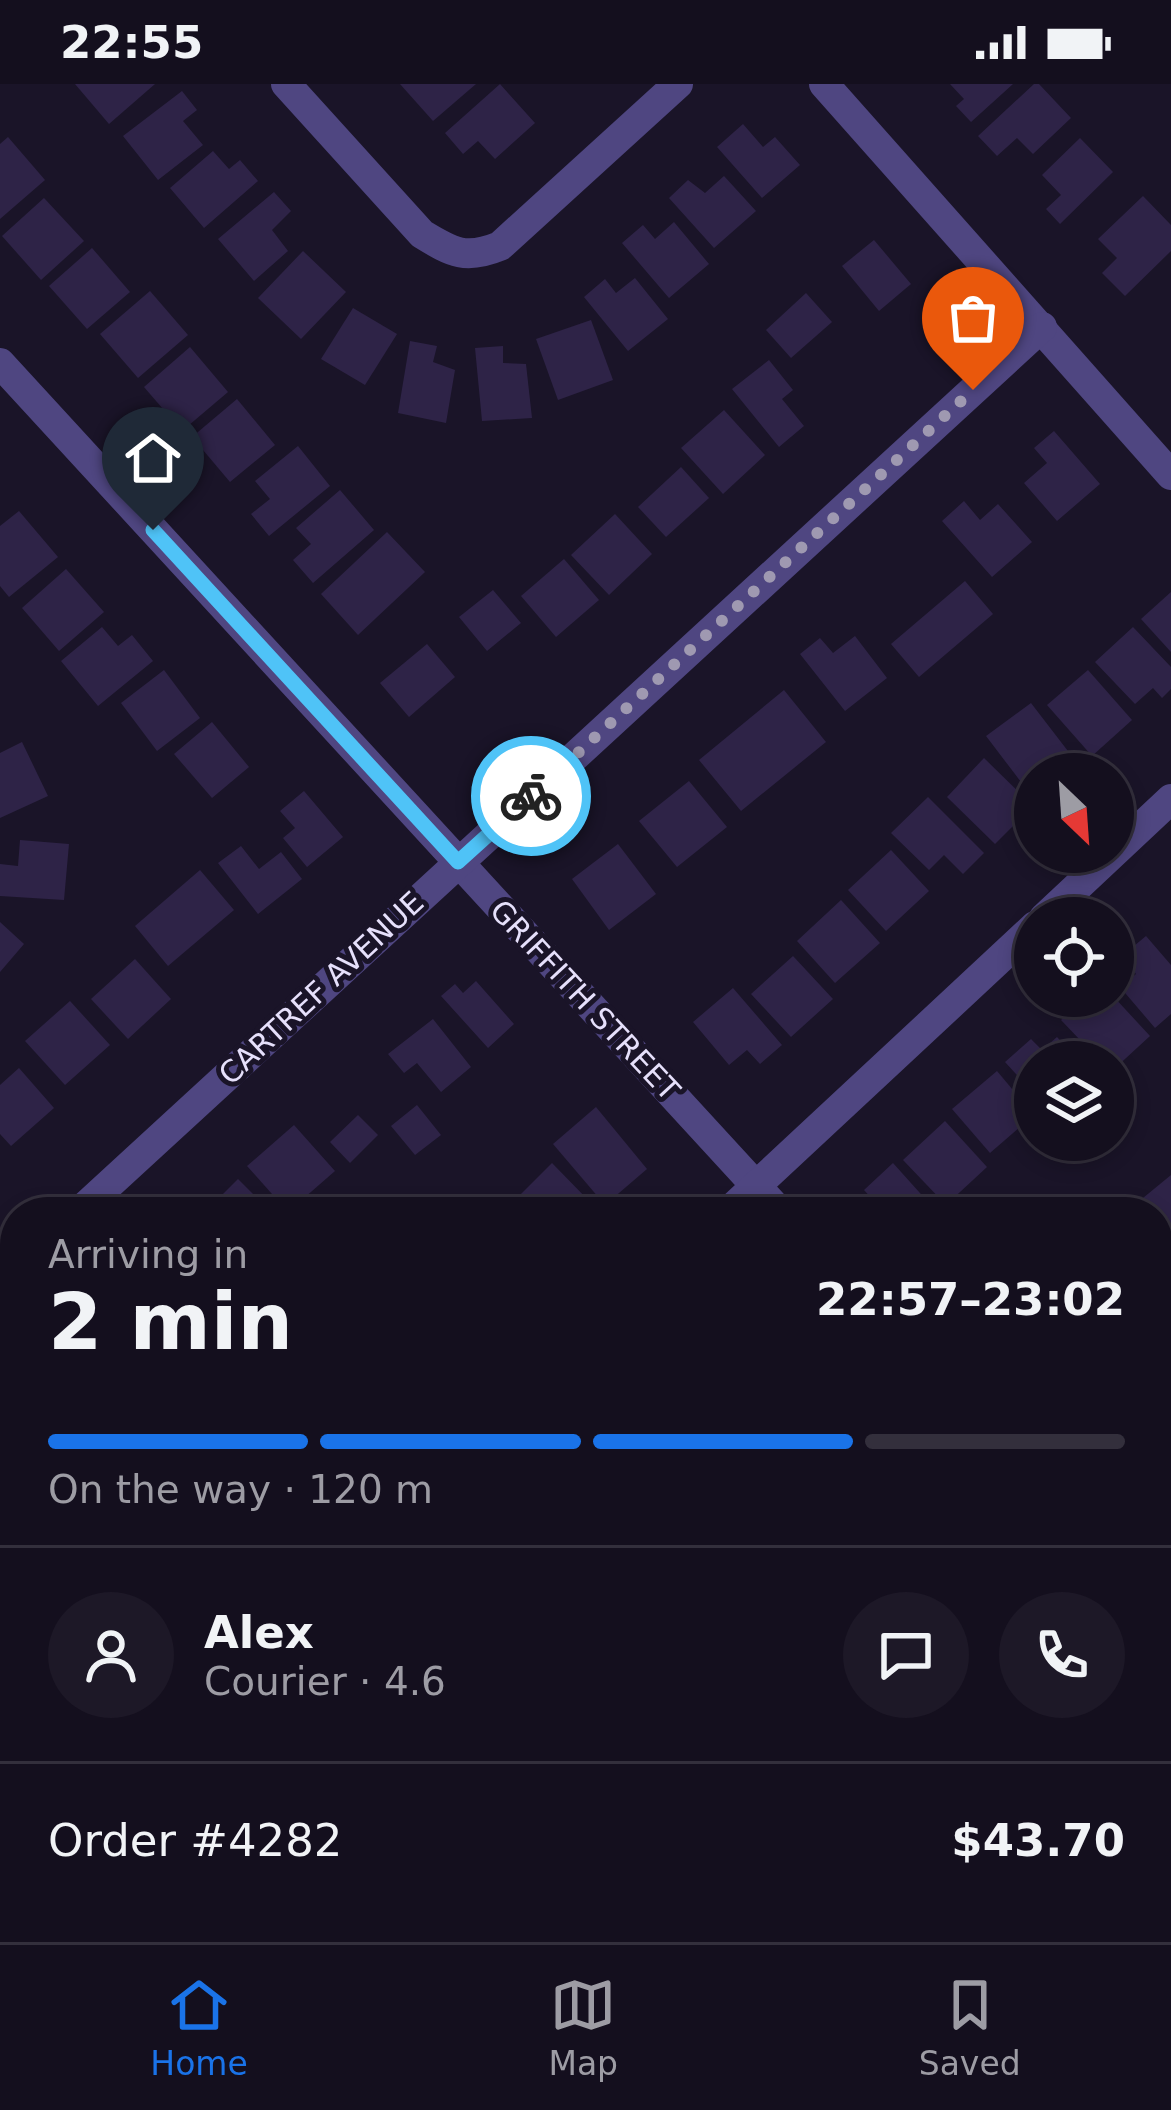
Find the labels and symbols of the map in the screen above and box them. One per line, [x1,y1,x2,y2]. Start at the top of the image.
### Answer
pin [922,267,1024,390]
pin [102,407,204,530]
courier [471,736,591,856]
north arrow [1014,753,1134,873]
street label: CARTREF AVENUE [212,884,430,1092]
street label: GRIFFITH STREET [483,893,687,1108]

